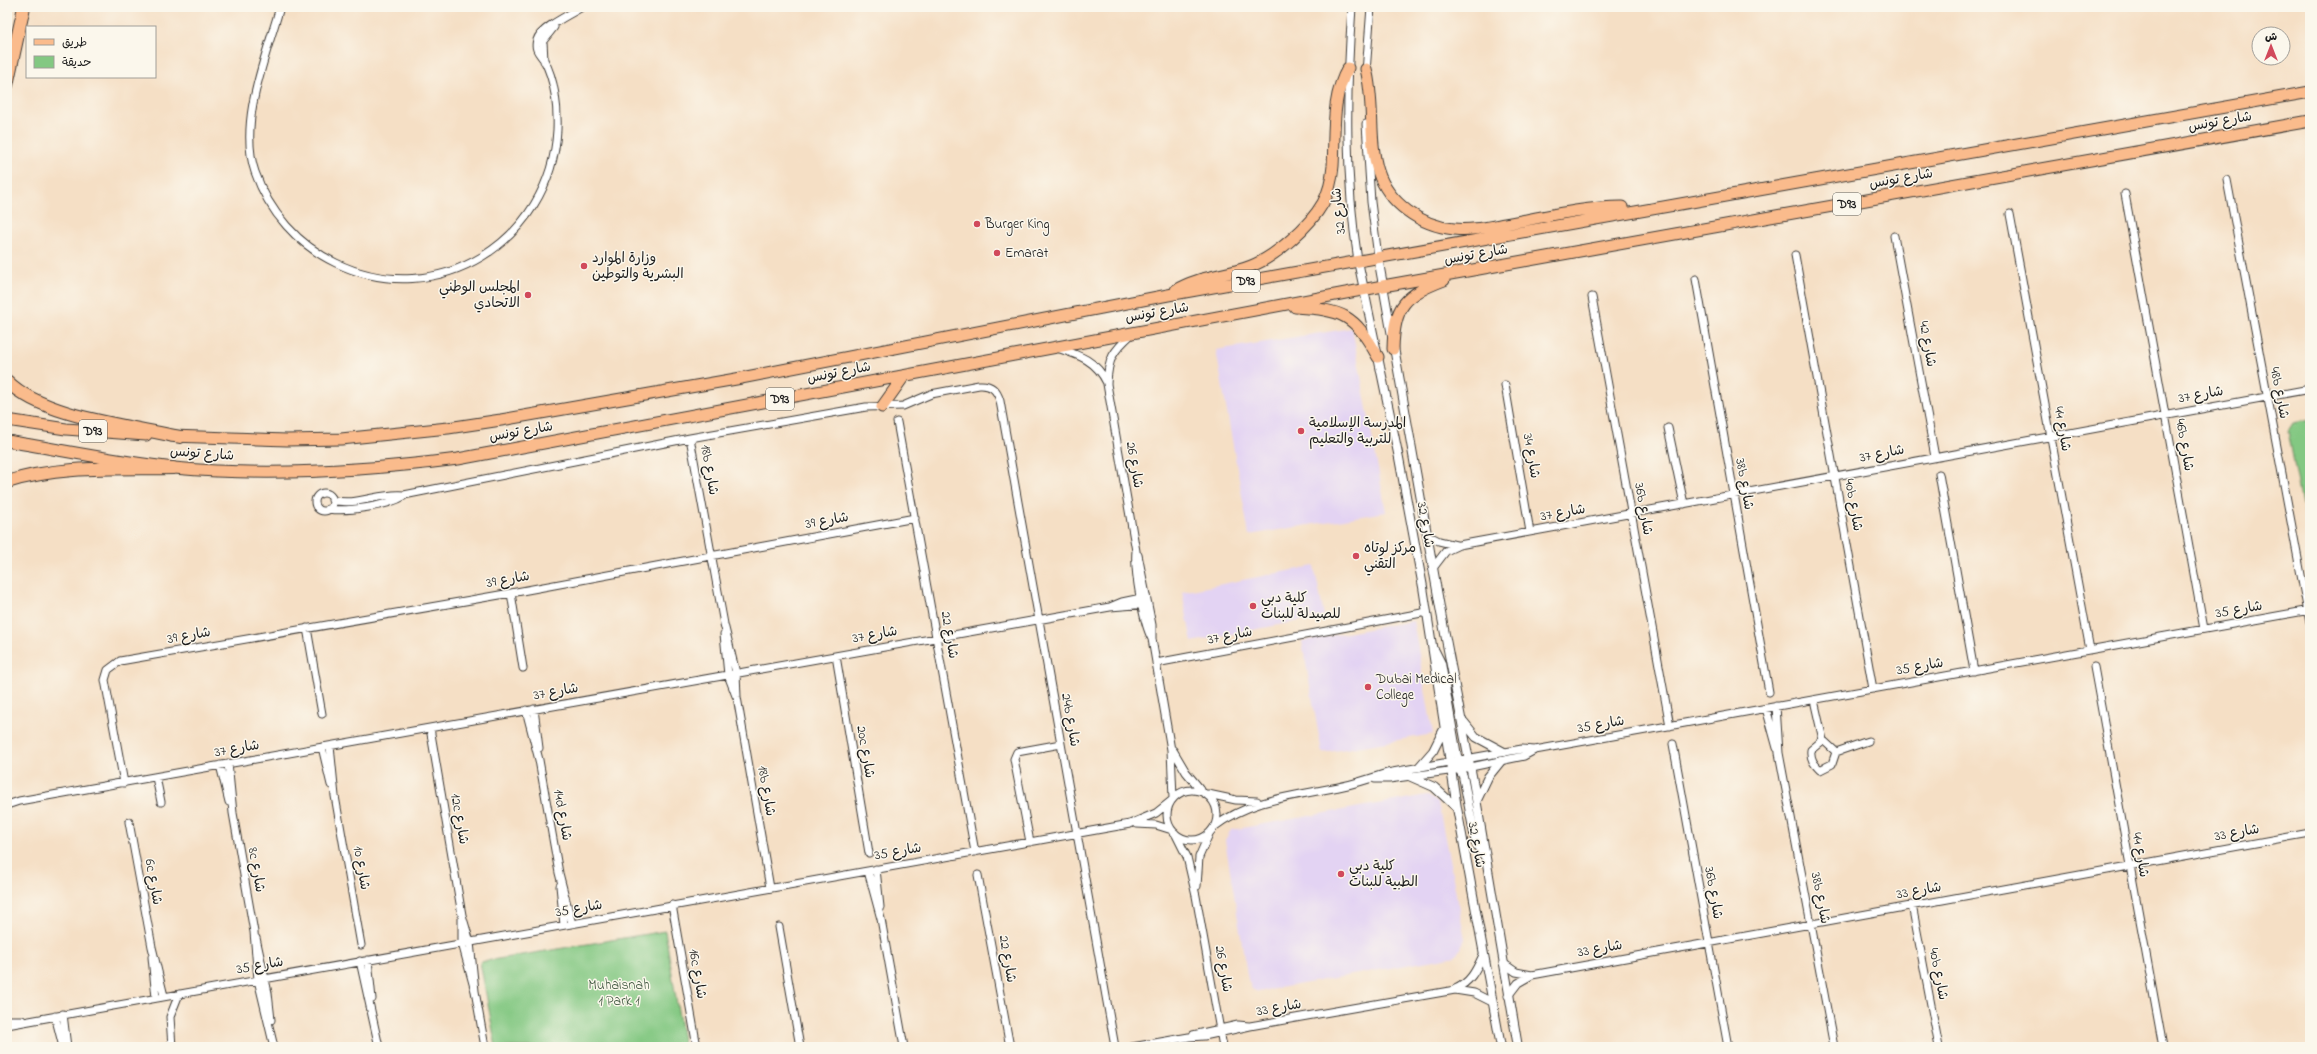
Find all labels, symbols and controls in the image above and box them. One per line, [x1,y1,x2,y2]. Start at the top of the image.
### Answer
legend [26,26,156,78]
north arrow [2251,26,2291,66]
text: ش [2265,29,2277,45]
text: طريق [62,34,87,52]
text: حديقة [62,54,91,72]
street label: شارع تونس [2186,106,2254,138]
street label: شارع تونس [1867,163,1935,195]
street label: شارع 32 [1326,187,1352,235]
road number: D93 [1833,193,1861,215]
place label: Burger King [984,214,1050,236]
marker: Burger King [972,219,982,229]
street label: شارع تونس [1442,239,1510,271]
place label: Emarat [1005,243,1049,264]
place label: وزارة الموارد البشرية والتوطين [592,248,684,285]
marker: Emarat [992,248,1002,258]
marker: وزارة الموارد البشرية والتوطين [579,261,589,271]
road number: D93 [1232,270,1260,292]
place label: المجلس الوطني الاتحادي [439,277,520,314]
marker: المجلس الوطني الاتحادي [523,290,533,300]
street label: شارع تونس [1123,297,1191,329]
street label: شارع 42 [1913,319,1941,369]
street label: شارع تونس [805,357,873,389]
street label: 48b شارع [2264,365,2294,421]
street label: شارع 37 [2177,381,2225,409]
road number: D93 [766,388,794,410]
street label: شارع 44 [2048,405,2076,453]
place label: المدرسة الإسلامية للتربية والتعليم [1309,413,1406,450]
street label: شارع تونس [487,416,555,448]
street label: 46b شارع [2169,417,2199,473]
road number: D93 [79,420,107,442]
marker: المدرسة الإسلامية للتربية والتعليم [1296,426,1306,436]
street label: شارع 34 [1517,432,1545,480]
street label: شارع 37 [1858,439,1906,469]
street label: شارع 26 [1120,440,1148,490]
street label: شارع تونس [169,441,235,467]
street label: 18b شارع [694,443,724,497]
street label: 38b شارع [1729,456,1759,512]
street label: 40b شارع [1838,477,1868,533]
street label: 36b شارع [1628,481,1658,537]
street label: شارع 37 [1539,499,1587,527]
street label: شارع 32 [1411,500,1439,550]
street label: شارع 39 [804,507,850,535]
place label: مركز لوتاه التقني [1364,538,1416,576]
marker: مركز لوتاه التقني [1351,551,1361,561]
street label: شارع 39 [485,566,531,594]
place label: كلية دبي للصيدلة للبنات [1261,588,1341,625]
street label: شارع 35 [2214,596,2264,624]
marker: كلية دبي للصيدلة للبنات [1248,601,1258,611]
street label: شارع 22 [935,610,963,660]
street label: شارع 37 [851,621,899,649]
street label: شارع 37 [1206,621,1254,651]
street label: شارع 39 [166,622,212,650]
street label: شارع 35 [1895,653,1945,681]
place label: Dubai Medical College [1375,669,1457,707]
street label: شارع 37 [532,678,580,706]
marker: Dubai Medical College [1363,682,1373,692]
street label: 24b شارع [1055,692,1085,748]
street label: شارع 35 [1576,711,1626,739]
street label: 20c شارع [850,724,880,780]
street label: شارع 37 [213,735,261,763]
street label: 18b شارع [751,764,781,818]
street label: 14d شارع [547,788,577,842]
street label: 12c شارع [444,792,474,846]
street label: شارع 33 [2213,819,2261,847]
street label: شارع 32 [1462,820,1490,870]
street label: شارع 44 [2126,831,2154,879]
street label: شارع 35 [873,838,923,866]
street label: شارع 10 [347,844,375,892]
street label: 8c شارع [242,846,270,894]
place label: كلية دبي الطبية للبنات [1349,856,1418,893]
street label: 6c شارع [139,857,167,907]
street label: 36b شارع [1698,865,1728,921]
marker: كلية دبي الطبية للبنات [1336,869,1346,879]
street label: 38b شارع [1805,870,1835,926]
street label: شارع 33 [1895,877,1943,905]
street label: شارع 35 [554,895,604,923]
street label: شارع 22 [993,934,1021,984]
street label: شارع 33 [1576,935,1624,963]
street label: شارع 26 [1209,944,1237,994]
street label: 40b شارع [1923,946,1953,1002]
street label: 16c شارع [682,947,712,1001]
street label: شارع 35 [235,952,285,980]
park label: Muhaisnah 1 Park 1 [588,975,650,1012]
street label: شارع 33 [1255,994,1303,1022]

